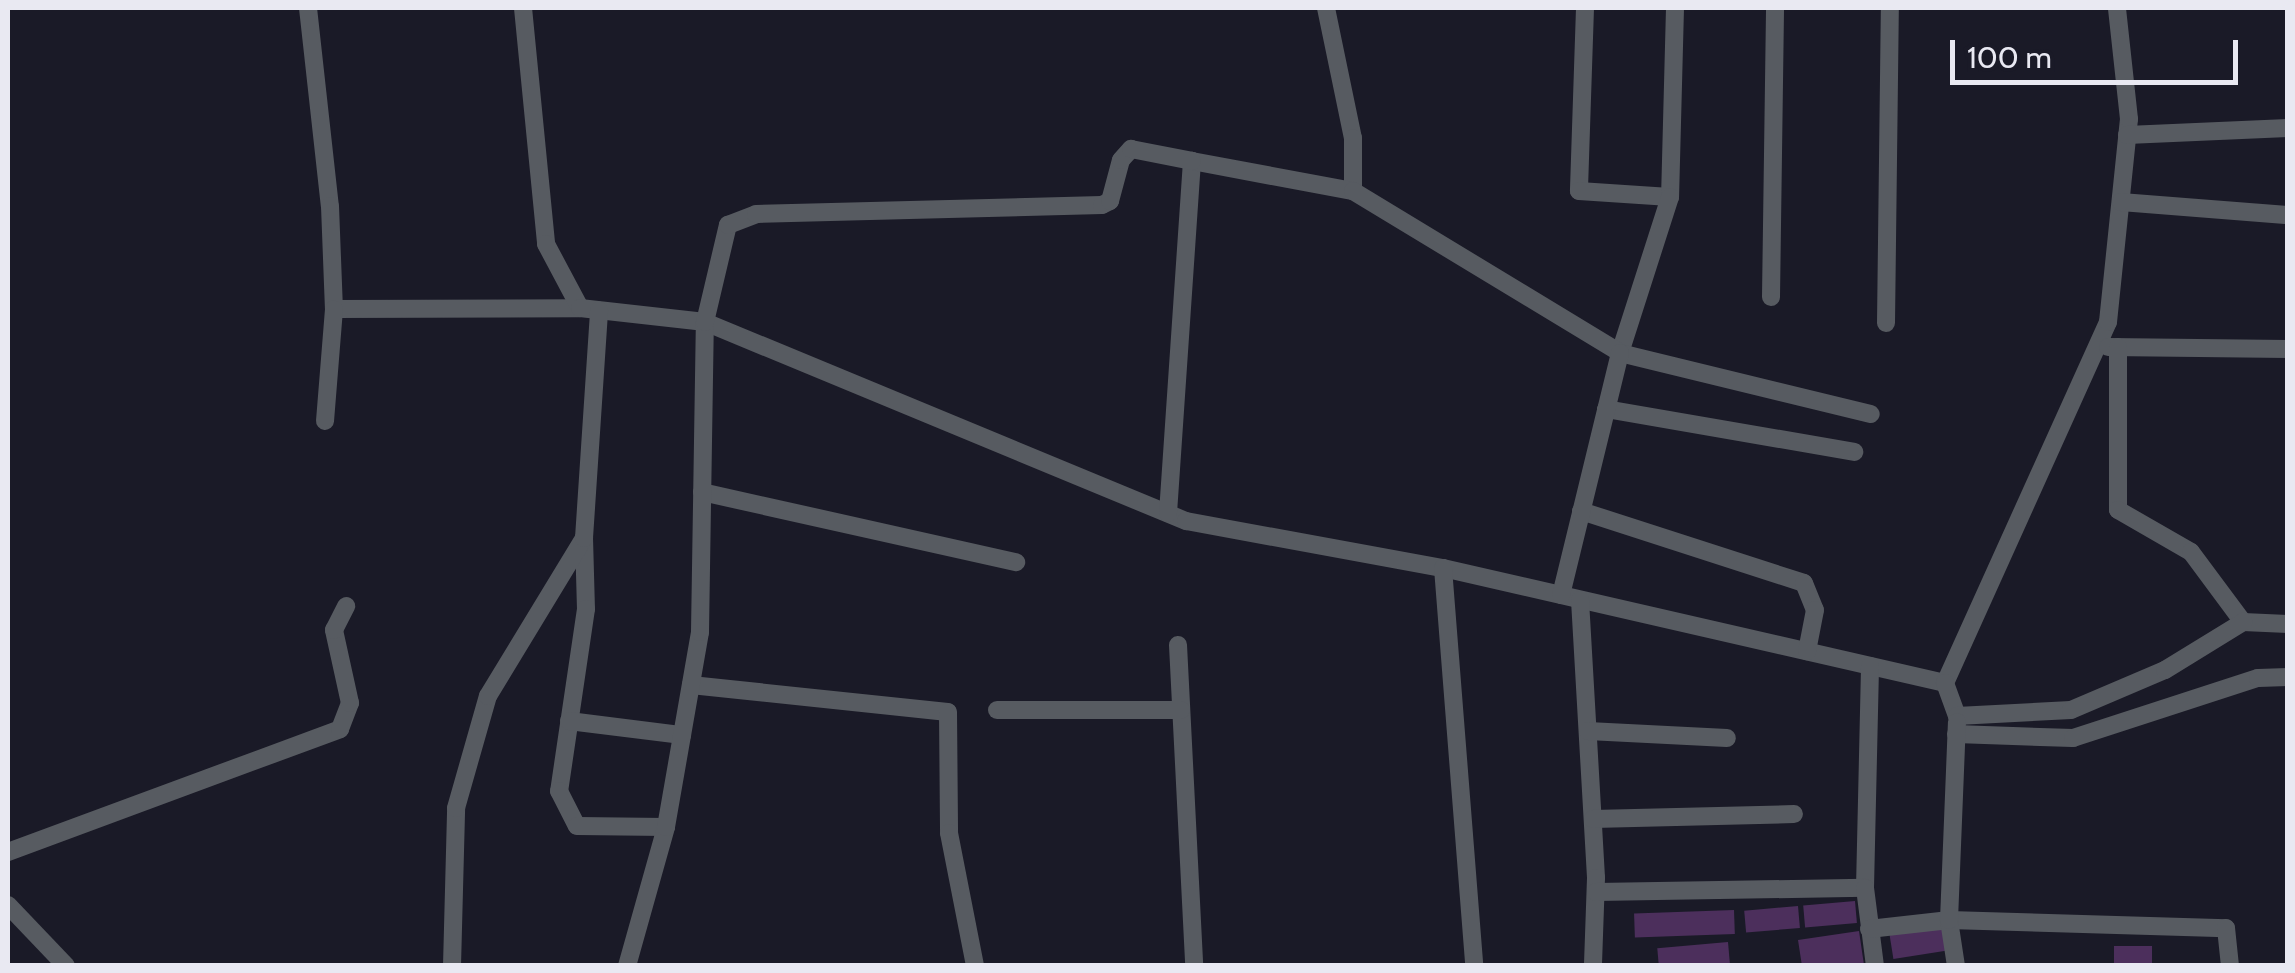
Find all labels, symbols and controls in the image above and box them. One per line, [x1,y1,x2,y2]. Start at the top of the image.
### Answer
scale bar [1955,20,2242,82]
text: 100 m [1967,39,2052,76]

